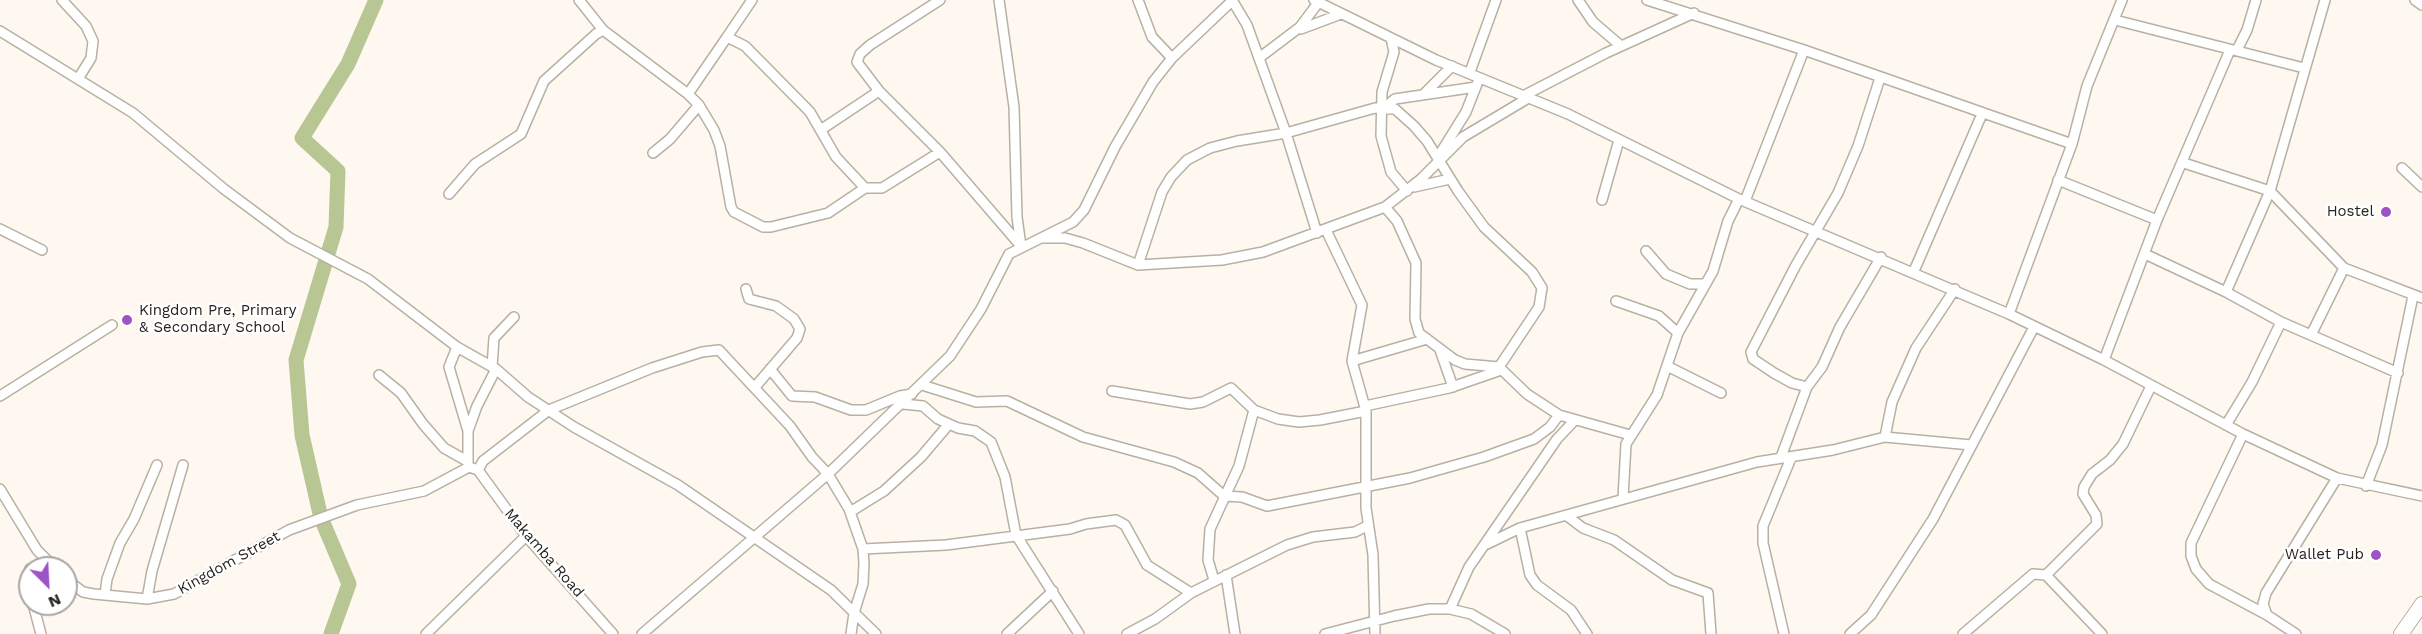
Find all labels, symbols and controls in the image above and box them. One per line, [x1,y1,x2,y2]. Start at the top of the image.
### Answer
place label: Hostel [2327,203,2374,221]
marker: Hostel [2379,205,2393,219]
place label: Kingdom Pre, Primary & Secondary School [139,302,297,337]
marker: Kingdom Pre, Primary & Secondary School [120,313,134,327]
street label: Makamba Road [500,505,588,601]
street label: Kingdom Street [175,527,283,599]
place label: Wallet Pub [2285,546,2364,564]
marker: Wallet Pub [2369,548,2383,562]
north arrow [18,556,78,616]
text: N [45,590,64,612]

